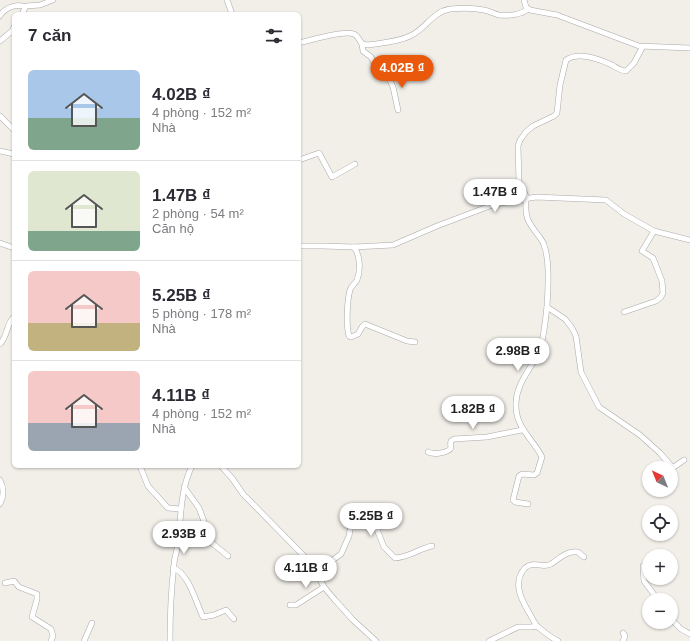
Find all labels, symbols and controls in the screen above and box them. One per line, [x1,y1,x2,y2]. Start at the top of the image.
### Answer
icon: filters [263,25,285,47]
text: 7 căn [28,26,71,45]
pin: 4.02B ₫ [365,55,439,89]
text: 4.02B ₫ [380,60,424,75]
text: 4.02B ₫ [152,85,211,104]
icon: home [60,86,108,134]
text: 4 phòng · 152 m² [152,105,251,120]
text: Nhà [152,120,176,135]
pin: 1.47B ₫ [458,179,532,213]
text: 1.47B ₫ [473,184,517,199]
text: 1.47B ₫ [152,186,211,205]
icon: home [60,187,108,235]
text: 2 phòng · 54 m² [152,206,244,221]
text: Căn hộ [152,221,194,236]
text: 5.25B ₫ [152,286,211,305]
icon: home [60,287,108,335]
text: 5 phòng · 178 m² [152,306,251,321]
text: Nhà [152,321,176,336]
pin: 2.98B ₫ [481,338,555,372]
text: 2.98B ₫ [496,343,540,358]
text: 4.11B ₫ [152,386,210,405]
icon: home [60,387,108,435]
pin: 1.82B ₫ [436,396,510,430]
text: 1.82B ₫ [451,401,495,416]
text: 4 phòng · 152 m² [152,406,251,421]
text: Nhà [152,421,176,436]
north arrow [642,461,678,497]
map controls [642,461,678,629]
pin: 5.25B ₫ [334,503,408,537]
button: locate [642,505,678,541]
text: 5.25B ₫ [349,508,393,523]
pin: 2.93B ₫ [147,521,221,555]
text: 2.93B ₫ [162,526,206,541]
button: + [642,549,678,585]
pin: 4.11B ₫ [269,555,343,589]
text: 4.11B ₫ [284,560,328,575]
button: − [642,593,678,629]

